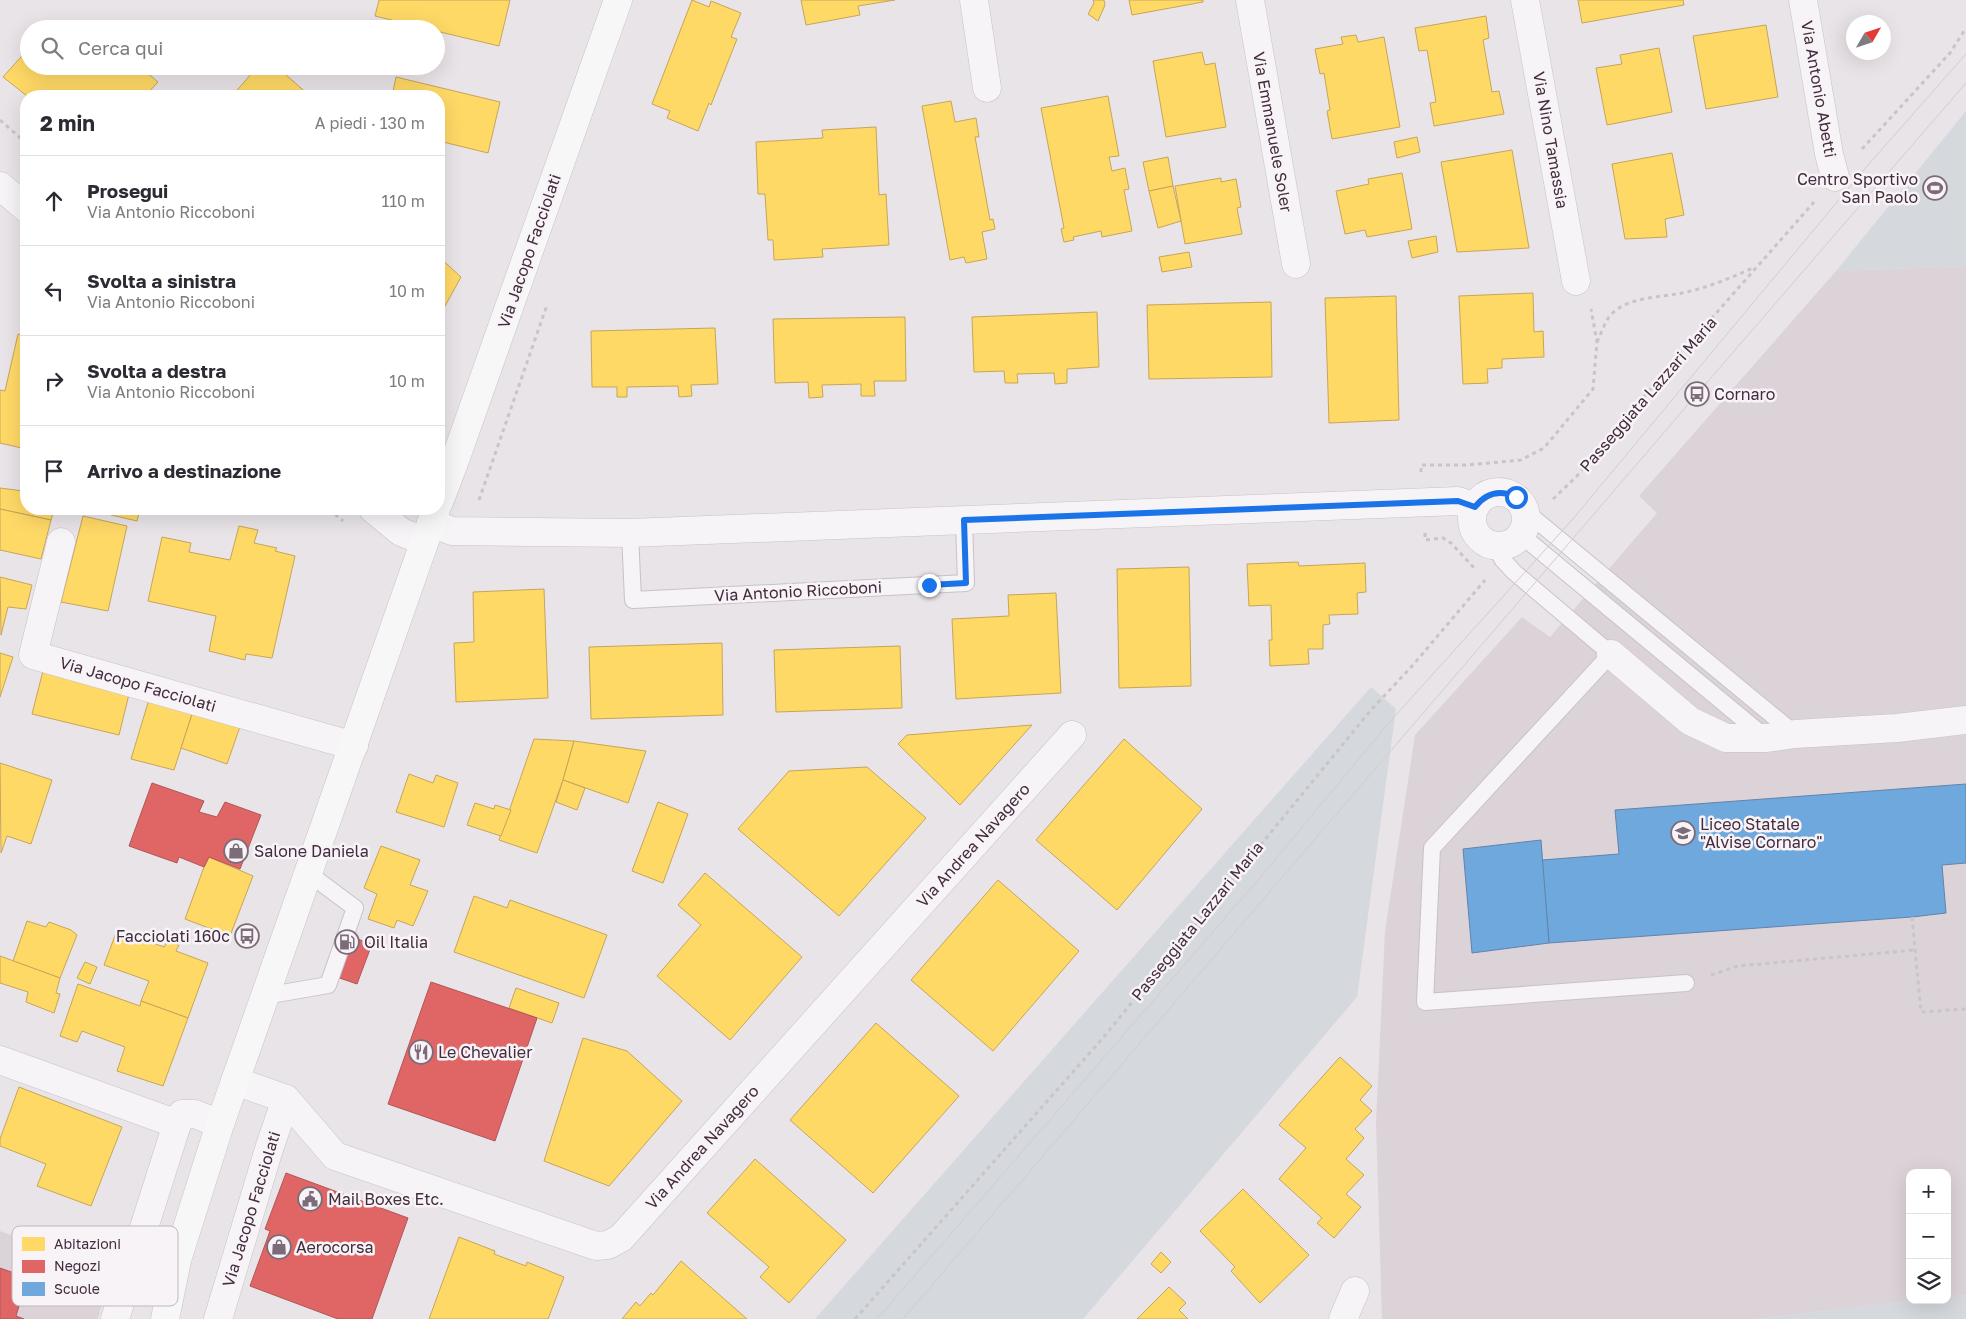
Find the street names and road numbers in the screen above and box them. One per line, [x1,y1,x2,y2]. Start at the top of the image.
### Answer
street label: Via Antonio Abetti [1797,19,1841,159]
street label: Via Emmanuele Soler [1249,50,1297,214]
street label: Via Nino Tamassia [1529,70,1573,210]
street label: Via Jacopo Facciolati [493,171,565,331]
street label: Passeggiata Lazzari Maria [1575,312,1721,476]
street label: Via Antonio Riccoboni [714,577,882,605]
street label: Via Jacopo Facciolati [57,652,219,716]
street label: Via Andrea Navagero [912,779,1034,911]
street label: Passeggiata Lazzari Maria [1127,838,1267,1004]
street label: Via Andrea Navagero [641,1081,763,1213]
street label: Via Jacopo Facciolati [218,1129,284,1289]

